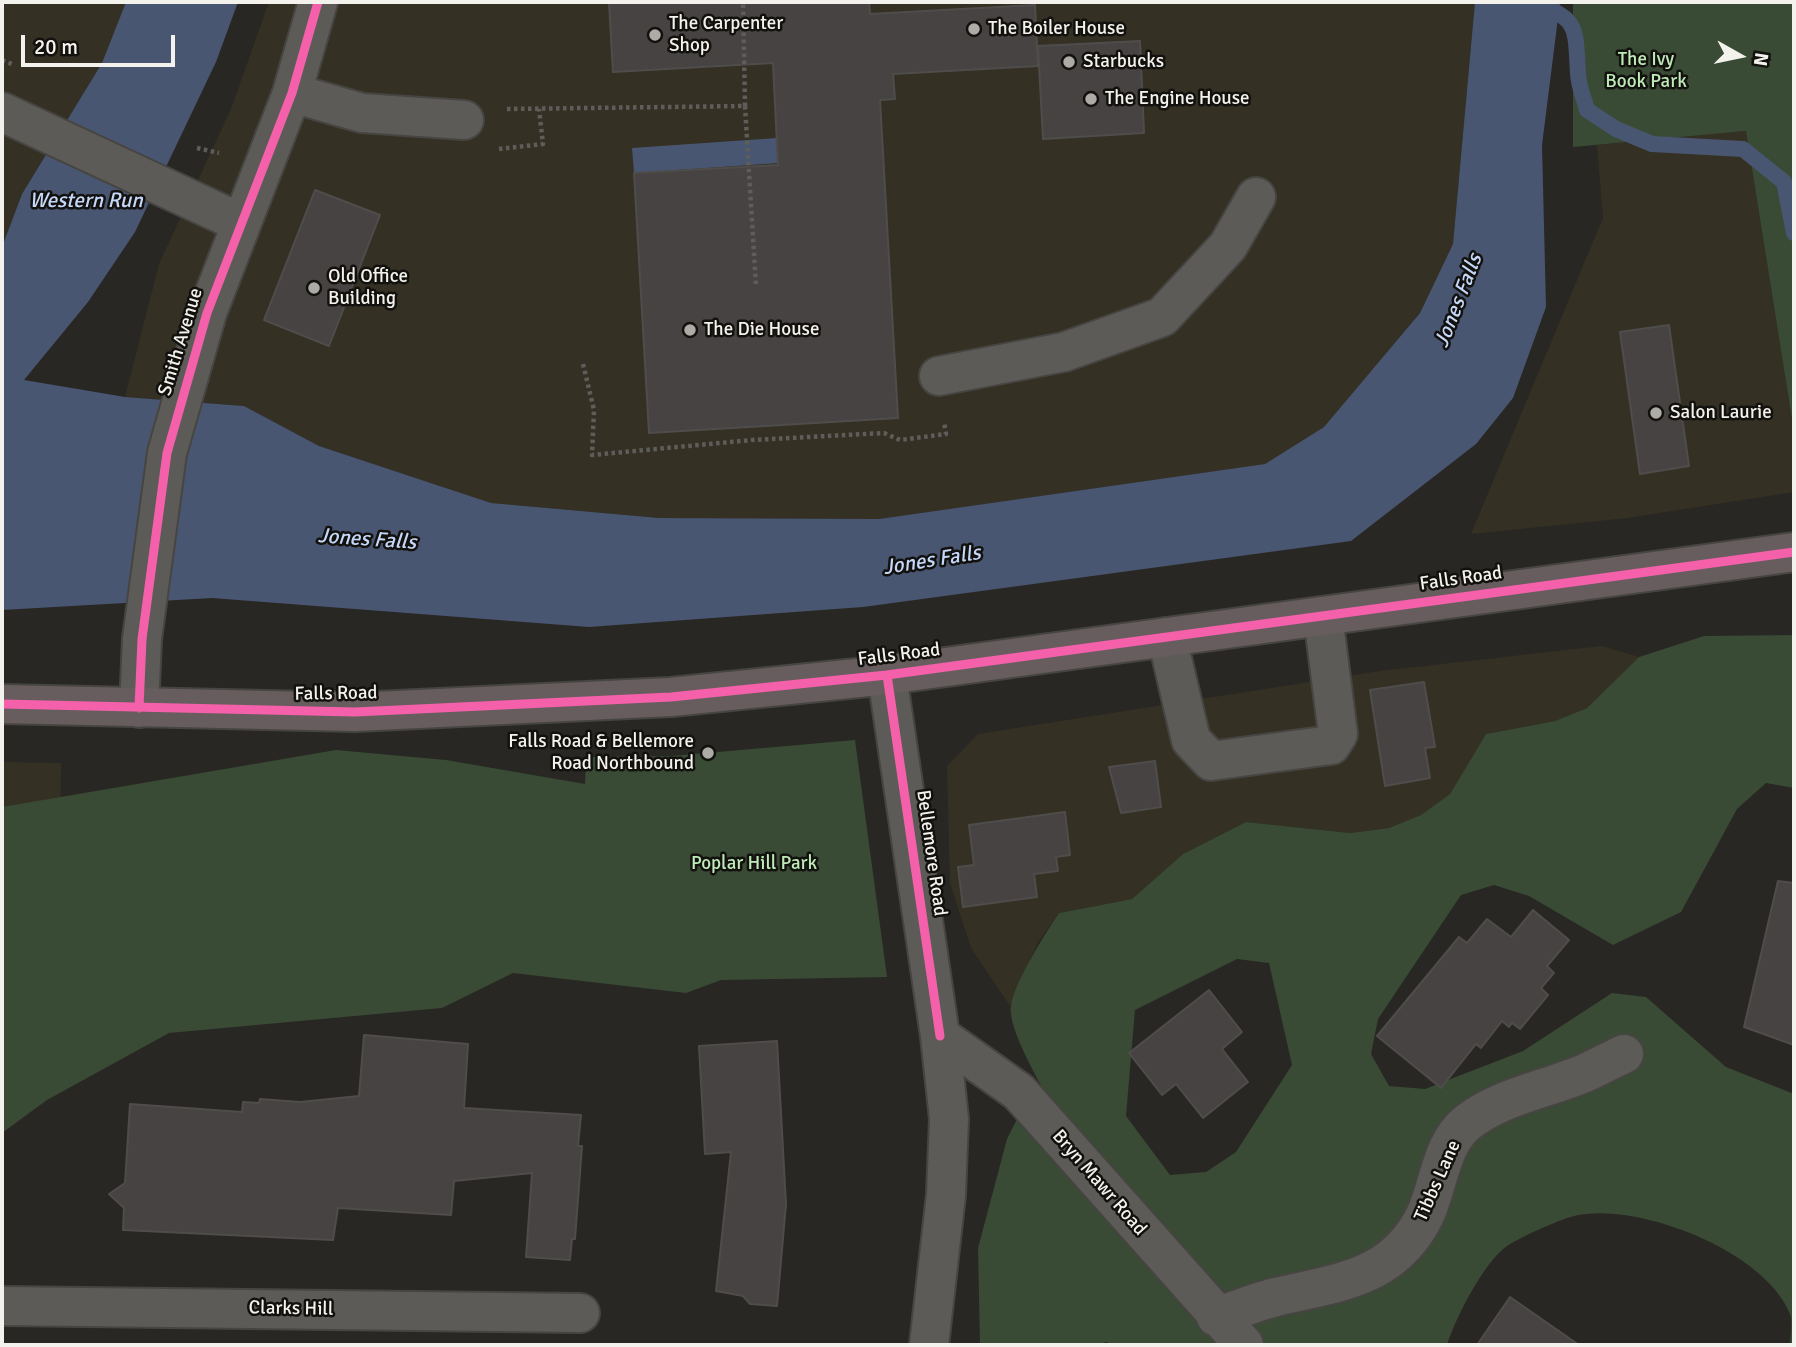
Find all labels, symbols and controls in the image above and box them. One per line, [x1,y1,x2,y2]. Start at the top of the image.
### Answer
place label: The Carpenter Shop [669,13,783,57]
place label: The Boiler House [988,18,1125,40]
scale bar [24,21,178,65]
marker: The Boiler House [966,21,982,37]
north arrow [1705,21,1775,91]
marker: The Carpenter Shop [647,27,663,43]
text: 20 m [34,34,78,60]
park label: The Ivy Book Park [1605,49,1687,93]
place label: Starbucks [1083,51,1164,73]
text: N [1748,51,1774,68]
marker: Starbucks [1061,54,1077,70]
place label: The Engine House [1105,88,1250,110]
marker: The Engine House [1083,91,1099,107]
water label: Western Run [29,188,143,214]
water label: Jones Falls [1430,251,1488,351]
place label: Old Office Building [328,266,408,310]
marker: Old Office Building [306,280,322,296]
street label: Smith Avenue [154,285,208,399]
place label: The Die House [704,319,819,341]
marker: The Die House [682,322,698,338]
place label: Salon Laurie [1670,402,1772,424]
marker: Salon Laurie [1648,405,1664,421]
water label: Jones Falls [317,524,417,556]
water label: Jones Falls [881,541,983,581]
street label: Falls Road [1418,562,1504,596]
street label: Falls Road [856,639,942,671]
street label: Falls Road [294,682,378,706]
place label: Falls Road & Bellemore Road Northbound [508,731,694,775]
marker: Falls Road & Bellemore Road Northbound [700,745,716,761]
street label: Bellemore Road [911,788,951,918]
park label: Poplar Hill Park [691,853,817,875]
street label: Bryn Mawr Road [1047,1126,1151,1240]
street label: Tibbs Lane [1410,1137,1466,1225]
street label: Clarks Hill [248,1297,334,1321]

